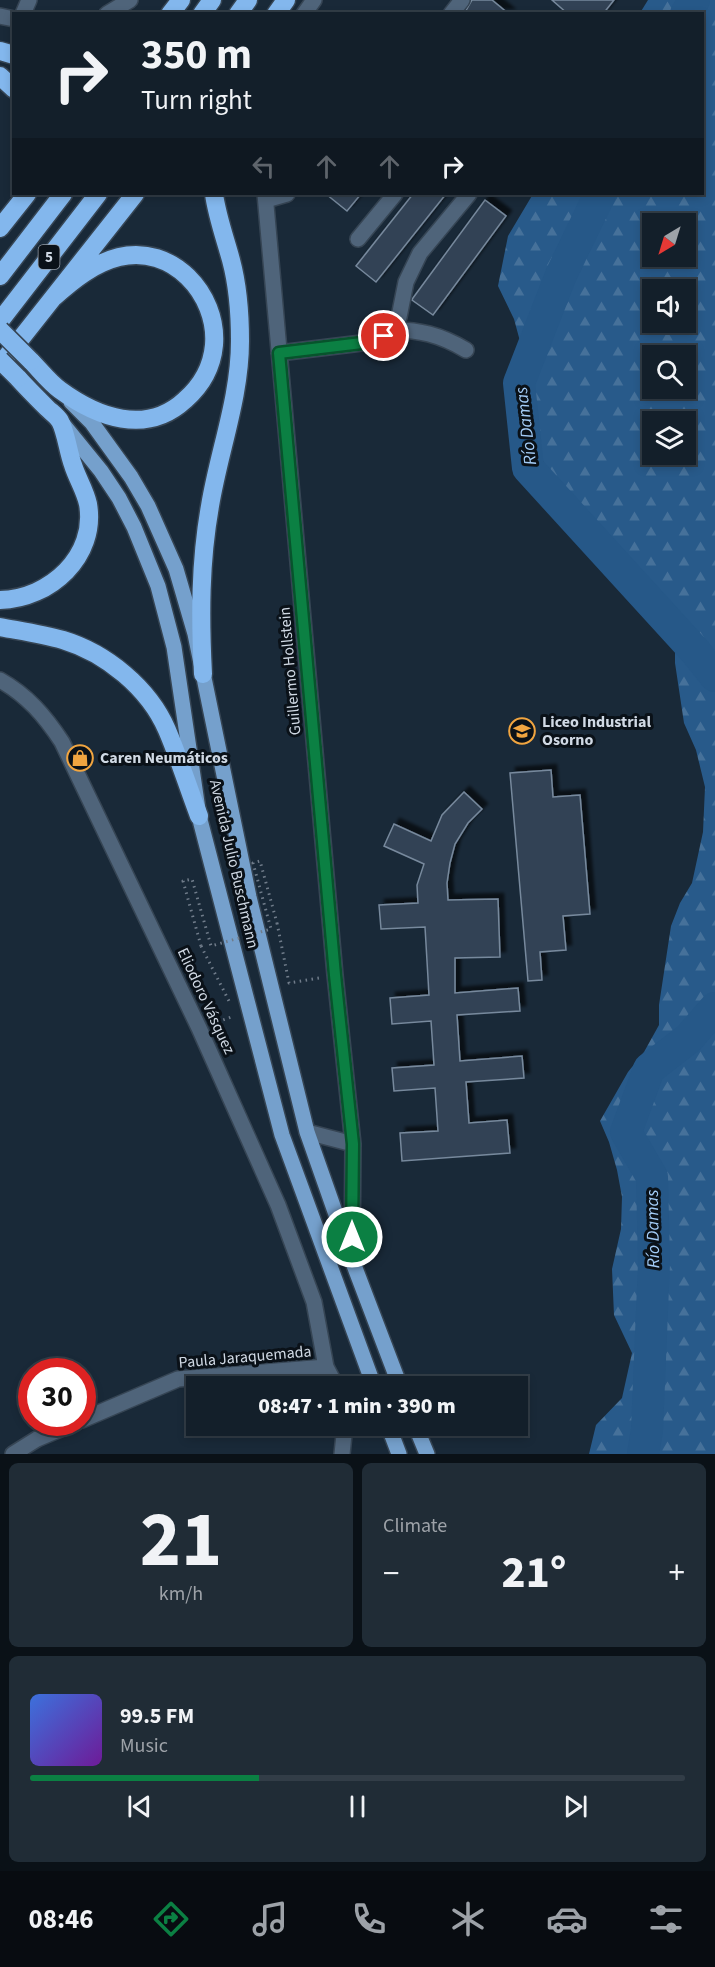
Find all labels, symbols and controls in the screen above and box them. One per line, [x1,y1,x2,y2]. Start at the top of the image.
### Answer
text: 350 m [141,25,252,85]
icon: right [42,36,120,114]
text: Turn right [141,81,252,120]
icon: left [247,150,280,183]
icon: ahead [310,150,343,183]
icon: ahead [373,150,406,183]
icon: right [436,150,469,183]
north arrow [642,213,696,267]
map controls [642,213,696,465]
road number: 5 [38,245,60,269]
button: sound [642,279,696,333]
pin [358,310,409,361]
icon: arrive [367,319,400,352]
button: search [642,345,696,399]
water label: Río Damas [509,385,543,467]
button: layers [642,411,696,465]
street label: Guillermo Hollstein [273,606,307,736]
place label: Liceo Industrial Osorno [542,711,651,751]
school or university icon: Liceo Industrial Osorno [507,716,537,746]
shop icon: Caren Neumáticos [65,743,95,773]
place label: Caren Neumáticos [100,747,228,769]
street label: Avenida Julio Buschmann [204,777,264,951]
street label: Eliodoro Vásquez [172,944,240,1058]
water label: Río Damas [640,1189,666,1269]
position arrow [320,1205,384,1269]
street label: Paula Jaraquemada [178,1340,312,1374]
speed limit sign: 30 [18,1358,96,1436]
text: 08:47 · 1 min · 390 m [258,1390,456,1422]
text: 21 [140,1485,222,1596]
text: Climate [383,1512,447,1540]
text: 21° [502,1541,566,1605]
text: − [383,1550,399,1597]
text: + [669,1550,685,1597]
text: km/h [159,1580,203,1608]
text: 99.5 FM [120,1700,194,1732]
text: Music [120,1732,168,1760]
icon: previous [123,1790,156,1823]
icon: pause [341,1790,374,1823]
icon: next [559,1790,592,1823]
icon: directions [150,1898,192,1940]
icon: music [249,1898,291,1940]
icon: phone [348,1898,390,1940]
icon: climate [447,1898,489,1940]
icon: car [546,1898,588,1940]
icon: filters [645,1898,687,1940]
text: 08:46 [28,1900,94,1939]

